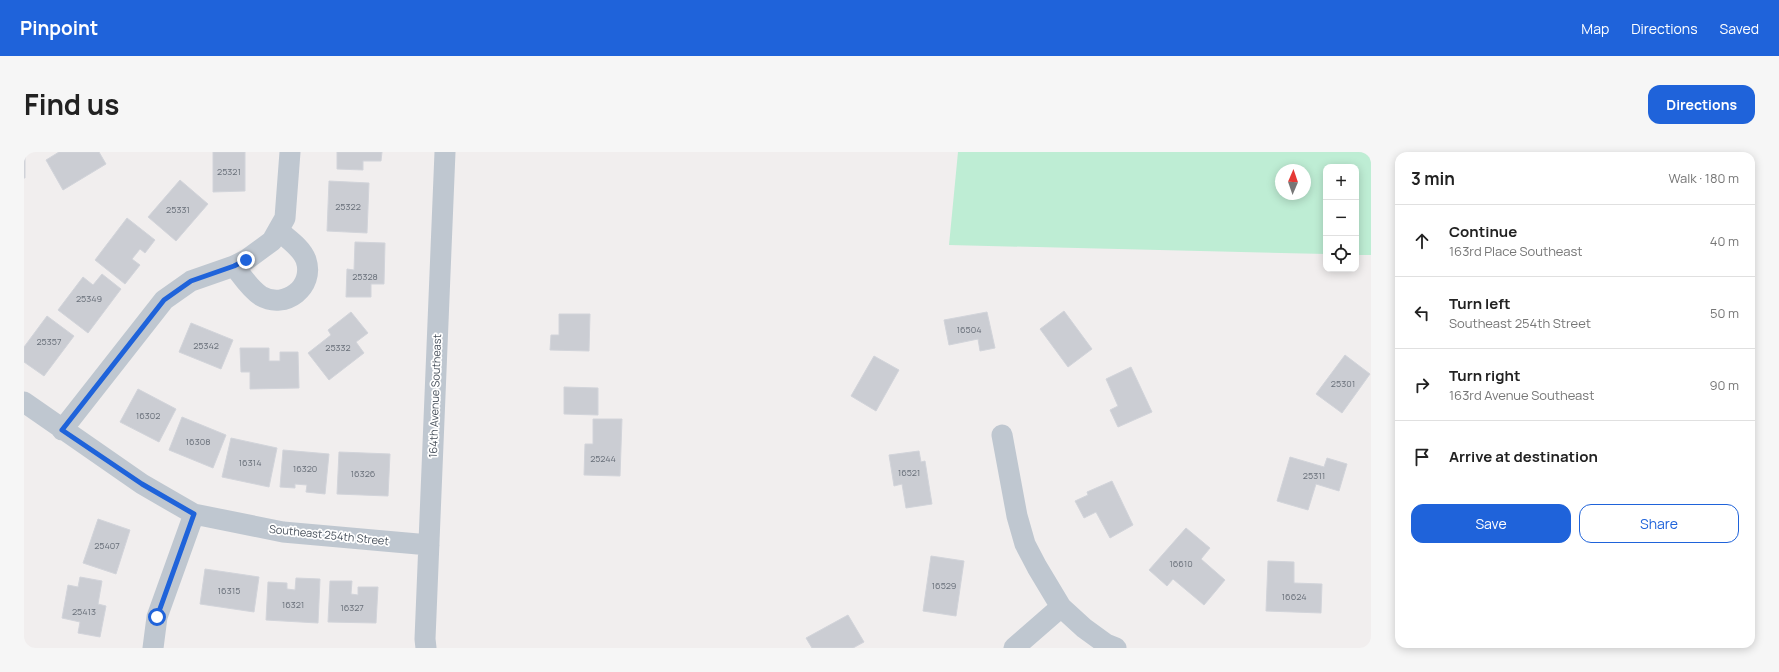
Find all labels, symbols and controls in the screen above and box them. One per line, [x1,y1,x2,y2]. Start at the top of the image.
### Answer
text: Pinpoint [20,15,98,41]
text: Map [1581,19,1609,38]
text: Directions [1631,19,1698,38]
text: Saved [1720,19,1759,38]
text: Find us [24,85,119,123]
button: Directions [1648,85,1755,124]
north arrow [1275,164,1311,200]
map controls [1323,164,1359,272]
button: + [1323,164,1359,200]
house number: 25321 [217,165,241,178]
text: 3 min [1411,167,1455,190]
text: Walk · 180 m [1668,169,1739,187]
house number: 25322 [335,200,361,213]
button: − [1323,200,1359,236]
house number: 25331 [166,203,190,216]
text: Continue [1449,221,1517,242]
icon: ahead [1411,230,1433,252]
text: 40 m [1710,232,1739,250]
button: locate [1323,236,1359,272]
text: 163rd Place Southeast [1449,242,1583,260]
route end [237,251,255,269]
house number: 25328 [352,270,378,283]
house number: 25349 [76,292,102,305]
text: Turn left [1449,293,1511,314]
icon: left [1411,302,1433,324]
text: 50 m [1710,304,1739,322]
text: Southeast 254th Street [1449,314,1591,332]
house number: 16504 [956,323,982,336]
street label: 164th Avenue Southeast [425,334,444,458]
house number: 25357 [36,335,62,348]
house number: 25342 [193,339,219,352]
house number: 25332 [325,341,351,354]
text: Turn right [1449,365,1520,386]
icon: right [1411,374,1433,396]
text: 90 m [1709,376,1739,394]
house number: 25301 [1331,377,1355,390]
text: 163rd Avenue Southeast [1449,386,1594,404]
house number: 16302 [136,409,160,422]
house number: 16308 [186,435,210,448]
icon: arrive [1411,446,1433,468]
text: Arrive at destination [1449,446,1598,467]
house number: 25244 [590,452,616,465]
house number: 16314 [239,456,261,469]
house number: 16320 [293,462,317,475]
house number: 16521 [898,466,920,479]
house number: 16326 [351,467,376,480]
house number: 25311 [1303,469,1325,482]
button: Save [1411,504,1571,543]
button: Share [1579,504,1739,543]
street label: Southeast 254th Street [269,521,390,548]
house number: 25407 [94,539,120,552]
house number: 16610 [1169,557,1193,570]
house number: 16529 [932,579,956,592]
house number: 16315 [218,584,240,597]
house number: 16624 [1282,590,1306,603]
house number: 16321 [282,598,304,611]
house number: 16327 [340,601,364,614]
house number: 25413 [72,605,96,618]
route start [148,608,166,626]

